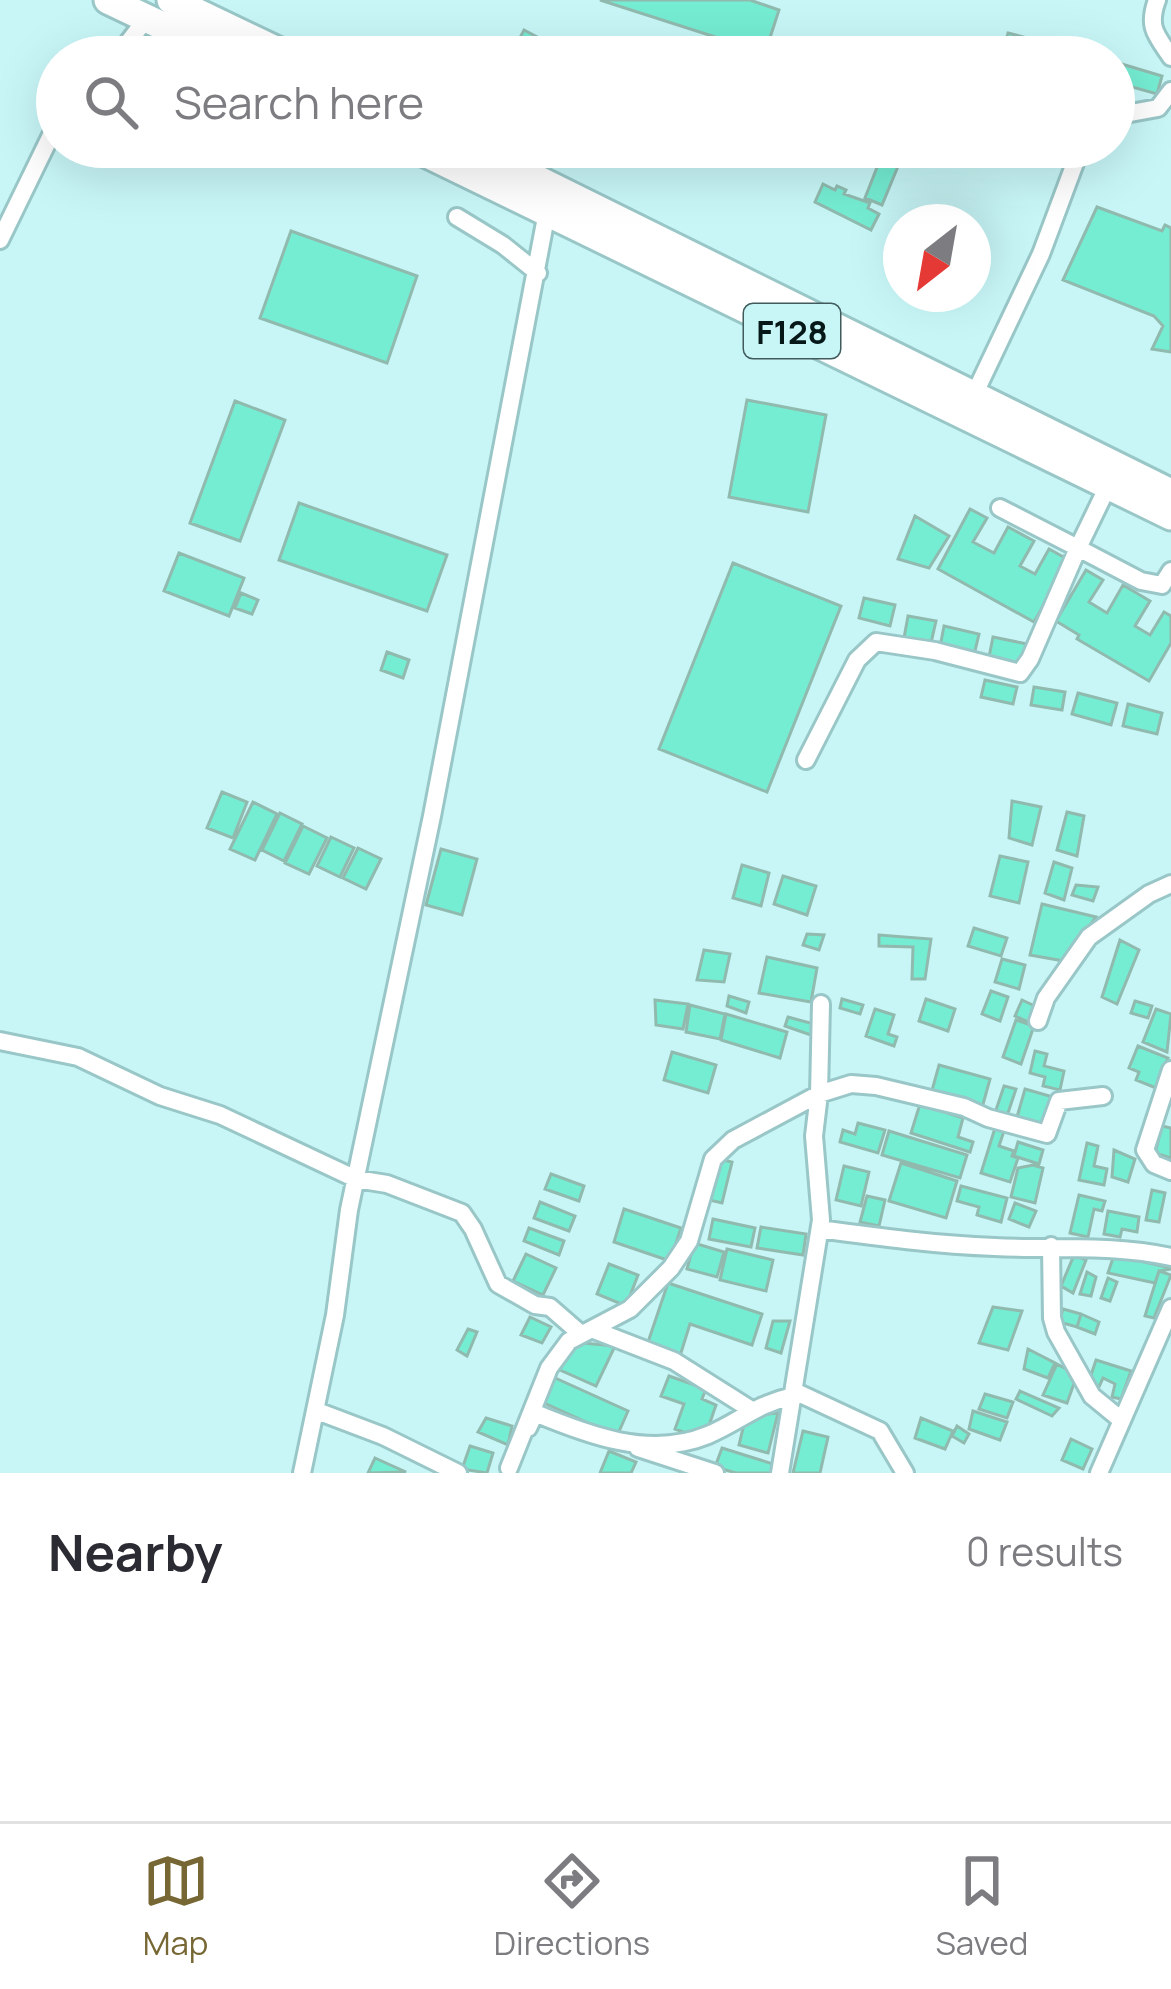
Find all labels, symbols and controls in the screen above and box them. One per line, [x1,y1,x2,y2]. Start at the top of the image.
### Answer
search box [36,36,1135,168]
icon: search [78,69,144,135]
text: Search here [174,71,424,133]
north arrow [883,204,991,312]
road number: F128 [744,304,840,358]
text: Nearby [48,1517,223,1586]
text: 0 results [966,1524,1123,1578]
tab: Map [143,1848,209,1965]
tab: Directions [494,1848,650,1965]
tab: Saved [935,1848,1028,1965]

